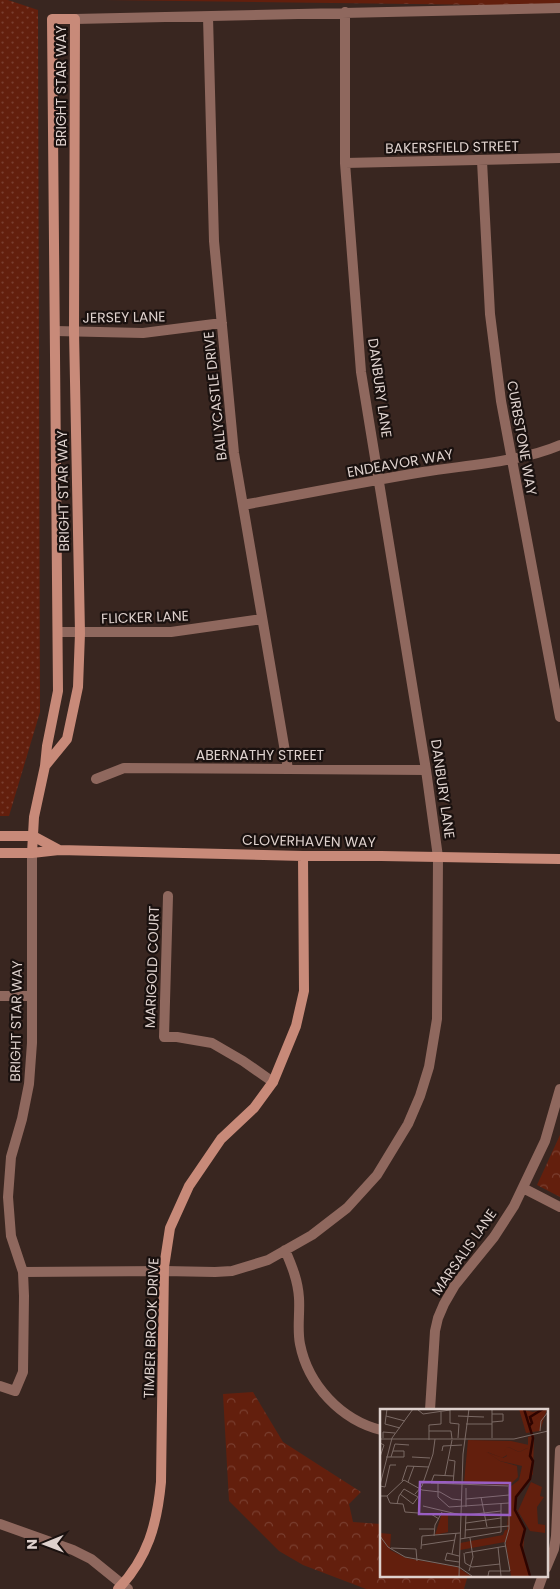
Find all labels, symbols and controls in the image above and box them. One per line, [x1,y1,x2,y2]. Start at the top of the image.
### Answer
street label: BRIGHT STAR WAY [51,25,71,147]
street label: BAKERSFIELD STREET [385,136,520,158]
street label: JERSEY LANE [82,306,166,328]
street label: BALLYCASTLE DRIVE [198,330,232,462]
street label: DANBURY LANE [363,337,397,439]
street label: CURBSTONE WAY [502,379,542,497]
street label: BRIGHT STAR WAY [52,430,74,552]
street label: ENDEAVOR WAY [345,444,455,482]
street label: FLICKER LANE [101,605,189,629]
street label: DANBURY LANE [426,738,460,840]
street label: ABERNATHY STREET [196,745,325,765]
street label: CLOVERHAVEN WAY [242,830,376,852]
street label: MARIGOLD COURT [140,905,164,1028]
street label: BRIGHT STAR WAY [5,960,27,1082]
street label: MARSALIS LANE [427,1205,501,1299]
street label: TIMBER BROOK DRIVE [139,1257,163,1399]
inset map [380,1409,548,1576]
north arrow [20,1519,70,1569]
text: N [22,1539,42,1550]

